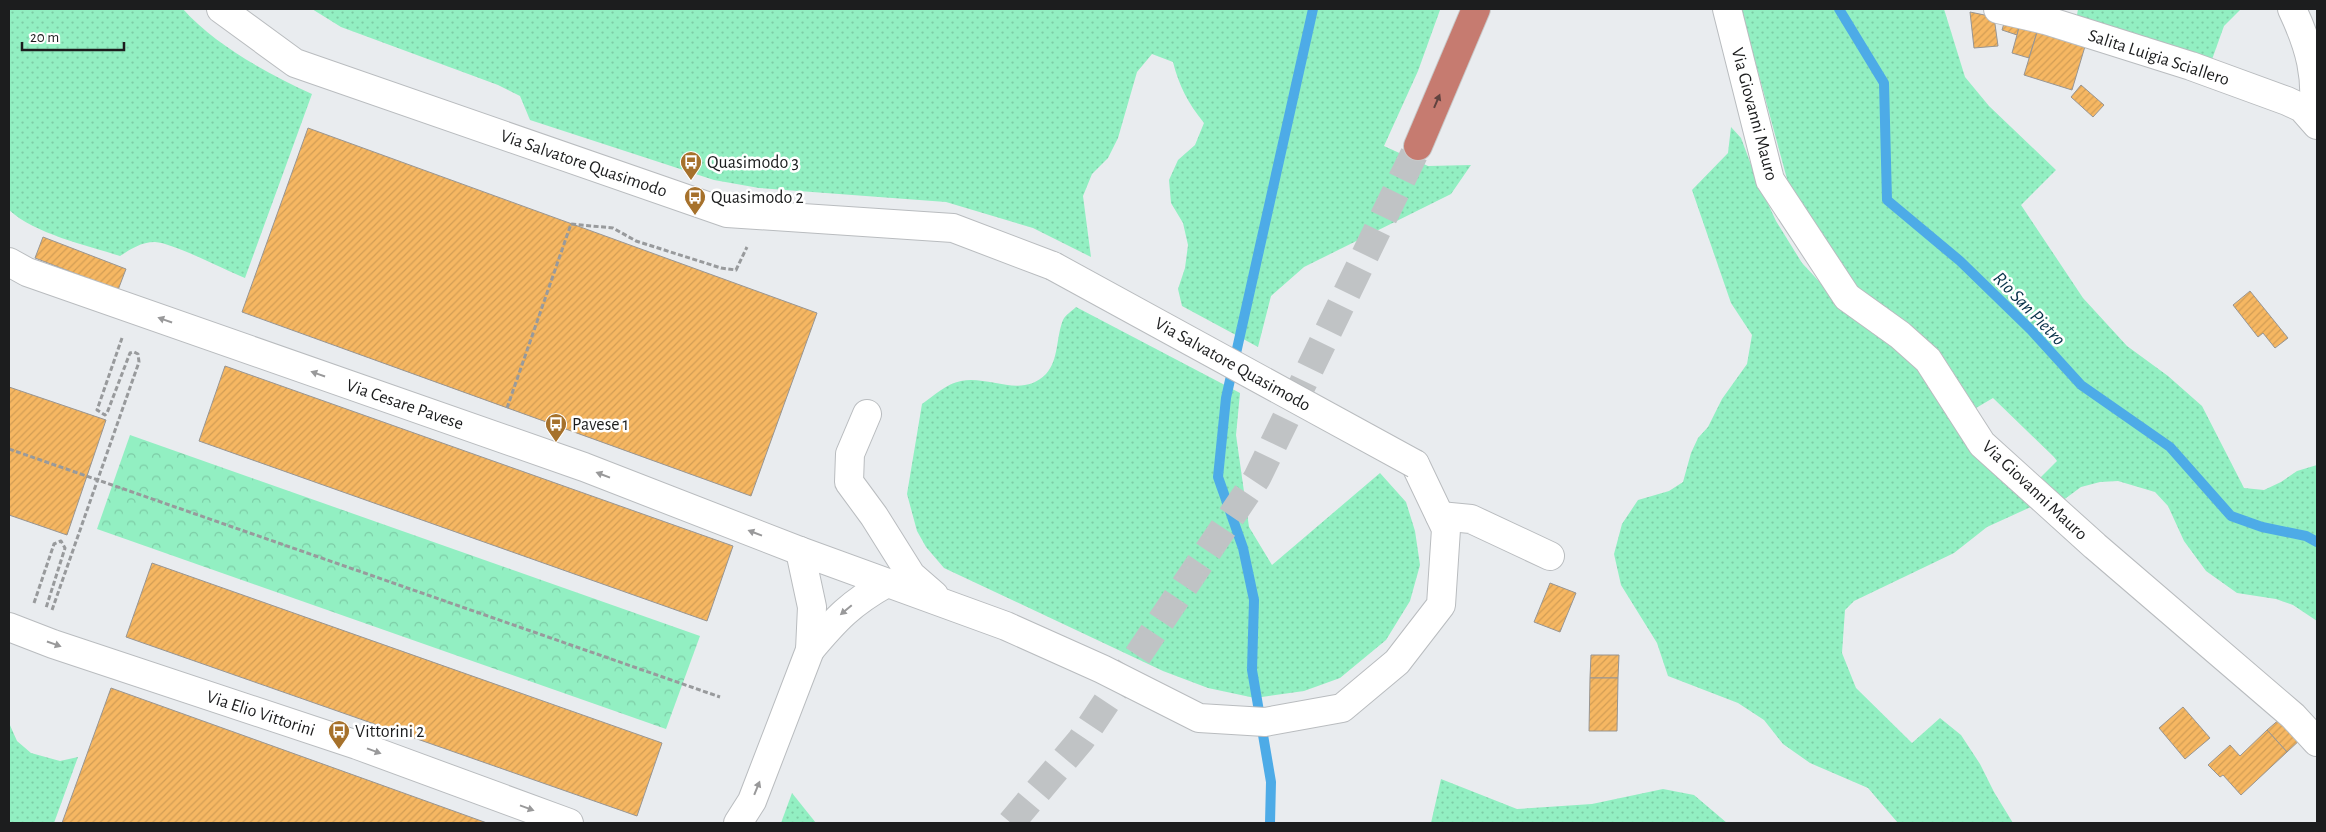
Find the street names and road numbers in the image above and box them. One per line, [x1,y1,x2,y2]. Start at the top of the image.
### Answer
street label: Salita Luigia Sciallero [2086,27,2232,89]
street label: Via Giovanni Mauro [1728,46,1780,183]
street label: Via Salvatore Quasimodo [498,127,669,201]
street label: Via Salvatore Quasimodo [1152,315,1314,415]
street label: Via Cesare Pavese [344,376,466,433]
street label: Via Giovanni Mauro [1978,438,2091,544]
street label: Via Elio Vittorini [204,688,317,740]

